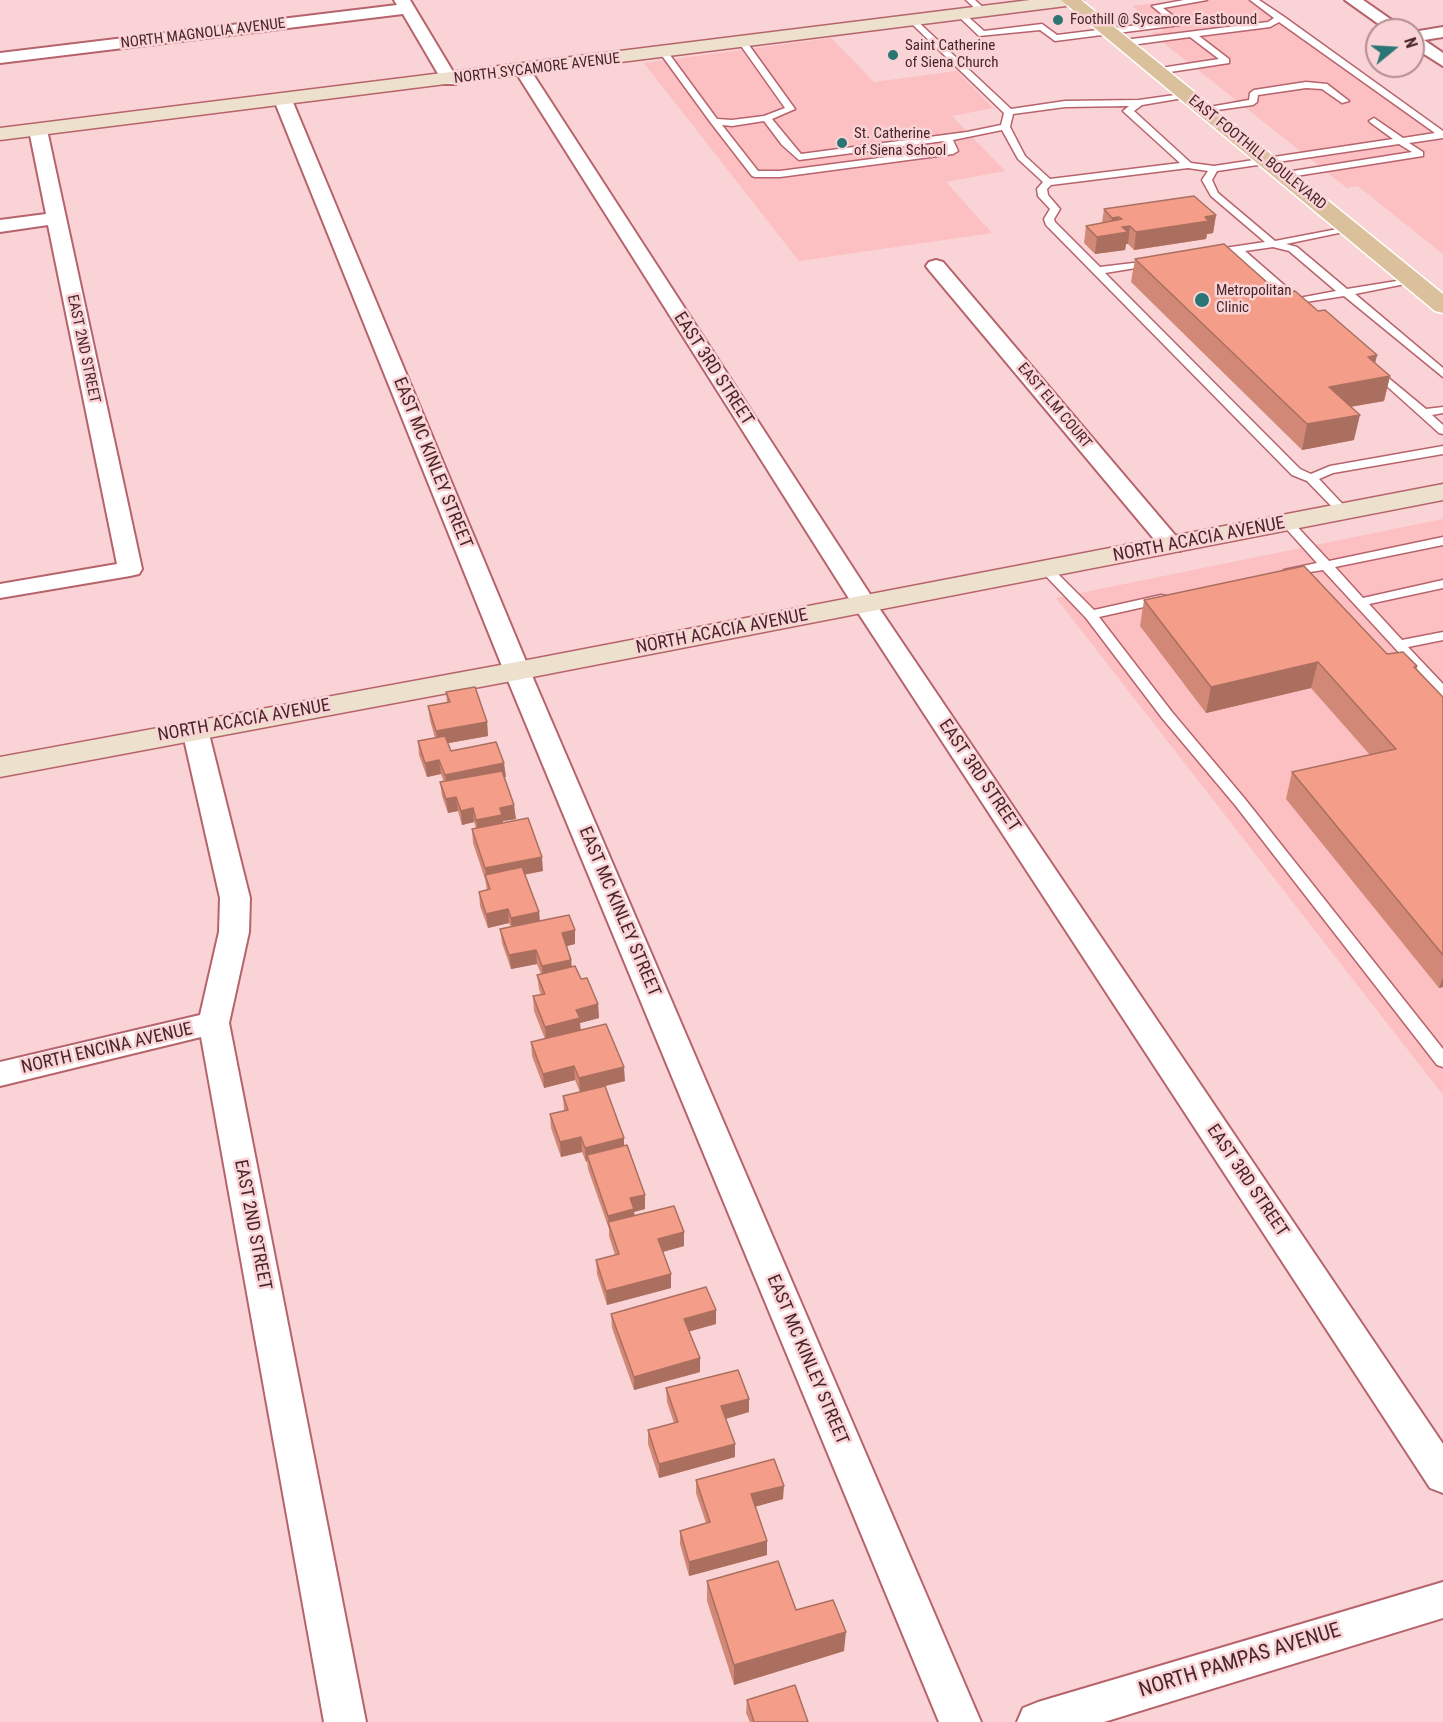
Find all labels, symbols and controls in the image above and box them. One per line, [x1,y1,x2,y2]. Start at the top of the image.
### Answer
place label: Foothill @ Sycamore Eastbound [1070,11,1257,29]
marker: Foothill @ Sycamore Eastbound [1051,13,1065,27]
street label: NORTH MAGNOLIA AVENUE [120,15,286,53]
north arrow [1365,18,1425,78]
text: N [1400,35,1421,50]
place label: Saint Catherine of Siena Church [905,37,998,72]
marker: Saint Catherine of Siena Church [886,48,900,62]
street label: NORTH SYCAMORE AVENUE [453,50,621,88]
street label: EAST FOOTHILL BOULEVARD [1185,92,1329,214]
place label: St. Catherine of Siena School [854,125,946,160]
marker: St. Catherine of Siena School [835,136,849,150]
place label: Metropolitan Clinic [1216,282,1291,317]
marker: Metropolitan Clinic [1193,291,1211,309]
street label: EAST 2ND STREET [63,293,103,405]
street label: EAST 3RD STREET [668,308,758,430]
street label: EAST ELM COURT [1013,360,1095,452]
street label: EAST MC KINLEY STREET [388,374,476,552]
street label: NORTH ACACIA AVENUE [1111,513,1287,567]
street label: NORTH ACACIA AVENUE [634,605,810,659]
street label: NORTH ACACIA AVENUE [156,695,332,747]
street label: EAST 3RD STREET [934,716,1024,836]
street label: EAST MC KINLEY STREET [573,824,665,1000]
street label: NORTH ENCINA AVENUE [19,1019,195,1079]
street label: EAST 3RD STREET [1202,1121,1292,1241]
street label: EAST 2ND STREET [229,1158,275,1292]
street label: EAST MC KINLEY STREET [761,1272,853,1448]
street label: NORTH PAMPAS AVENUE [1136,1618,1344,1704]

